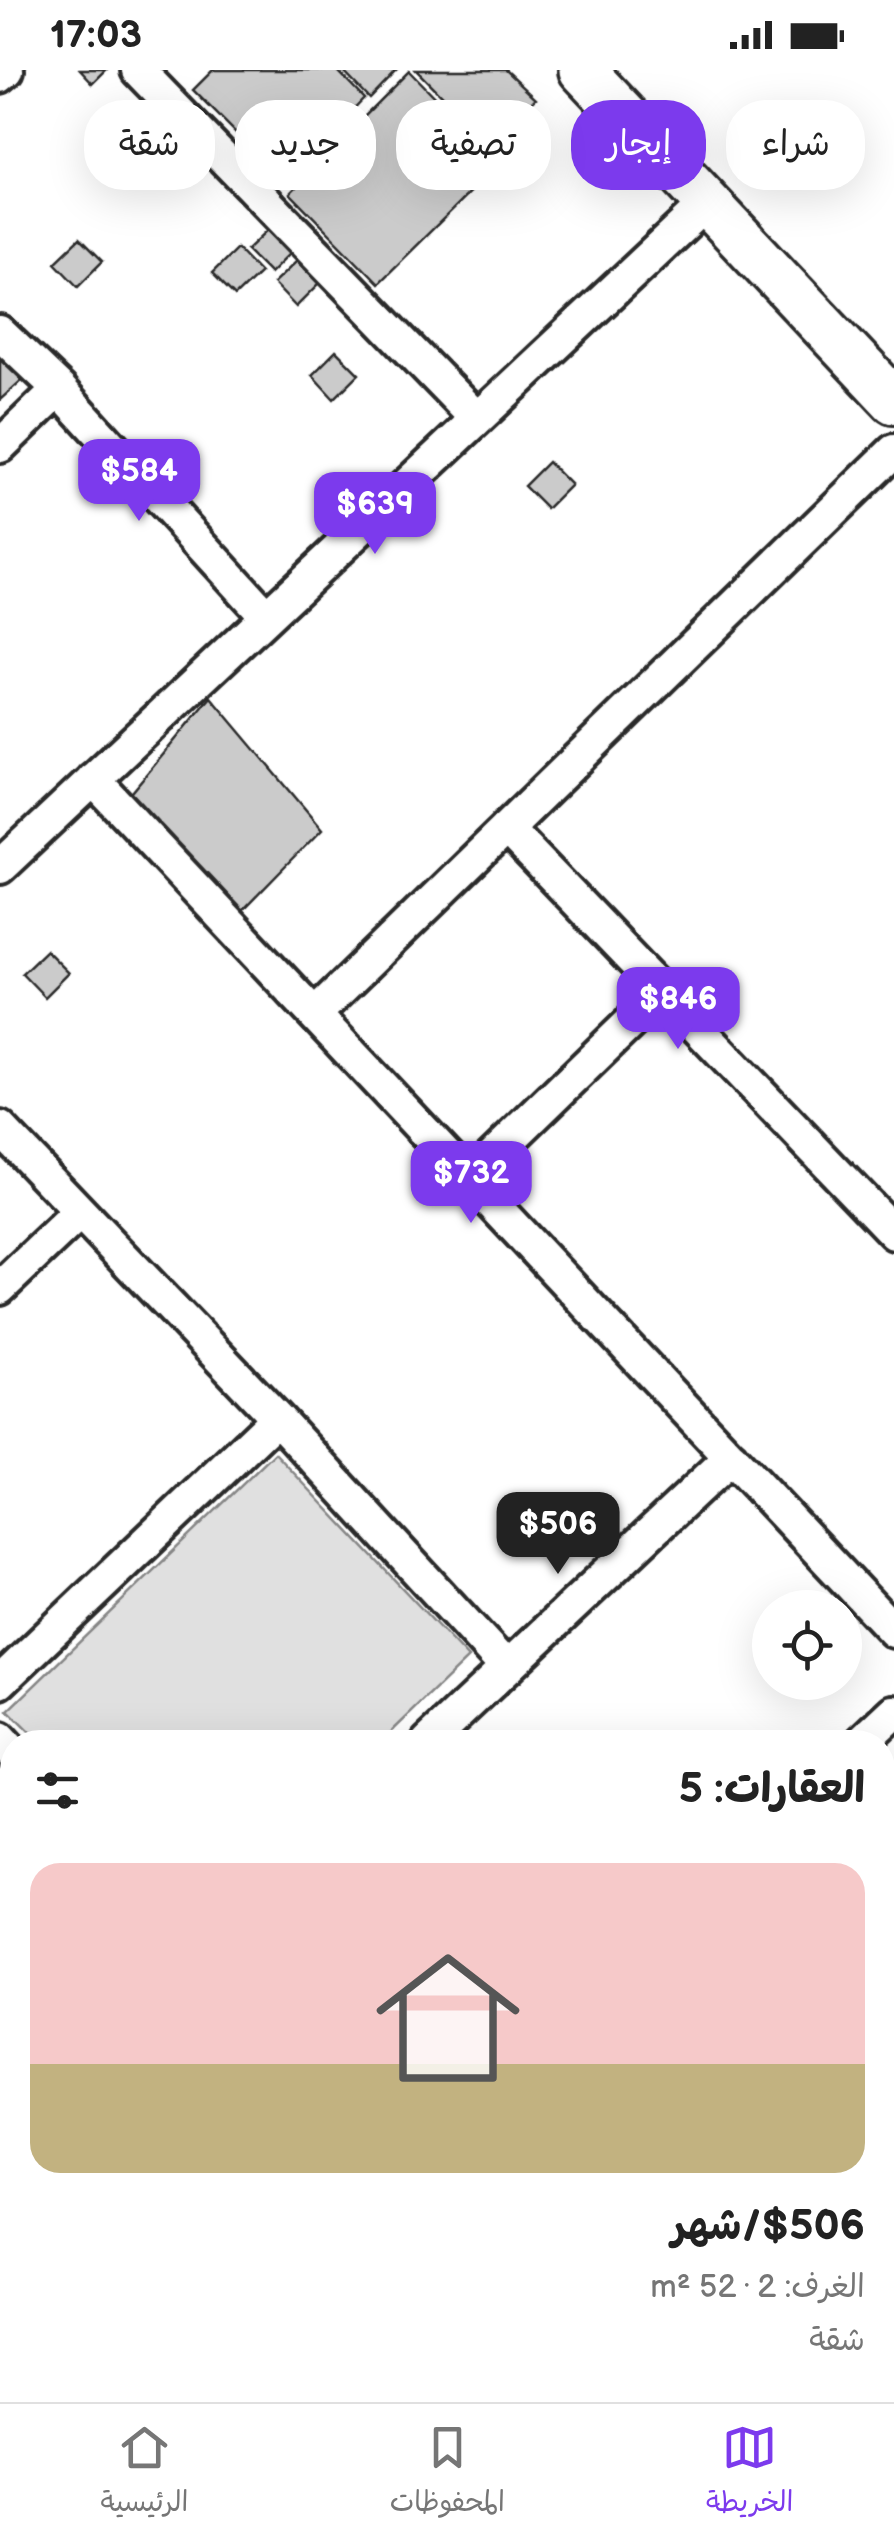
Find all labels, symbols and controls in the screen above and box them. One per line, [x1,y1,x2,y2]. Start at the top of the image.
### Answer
text: 17:03 [50,13,142,58]
chip: شقة [84,100,215,190]
chip: جديد [235,100,376,190]
chip: تصفية [396,100,551,190]
chip: إيجار [571,100,706,190]
chip: شراء [726,100,865,190]
pin: $584 [80,439,198,524]
text: $584 [100,452,178,491]
pin: $639 [316,472,434,557]
text: $639 [336,485,414,524]
pin: $846 [619,967,737,1052]
text: $846 [639,980,717,1019]
pin: $732 [412,1141,530,1226]
text: $732 [433,1154,509,1193]
pin: $506 [499,1492,617,1577]
text: $506 [519,1505,597,1544]
map controls [752,1590,862,1700]
button: locate [752,1590,862,1700]
icon: filters [30,1763,85,1818]
text: العقارات: 5 [679,1764,865,1815]
icon: home [358,1928,538,2108]
text: $506/شهر [672,2201,865,2252]
text: الغرف: 2 · 52 m² [650,2268,865,2307]
text: شقة [809,2321,865,2360]
tab: الرئيسية [101,2420,189,2526]
tab: المحفوظات [390,2420,505,2526]
tab: الخريطة [706,2420,793,2526]

